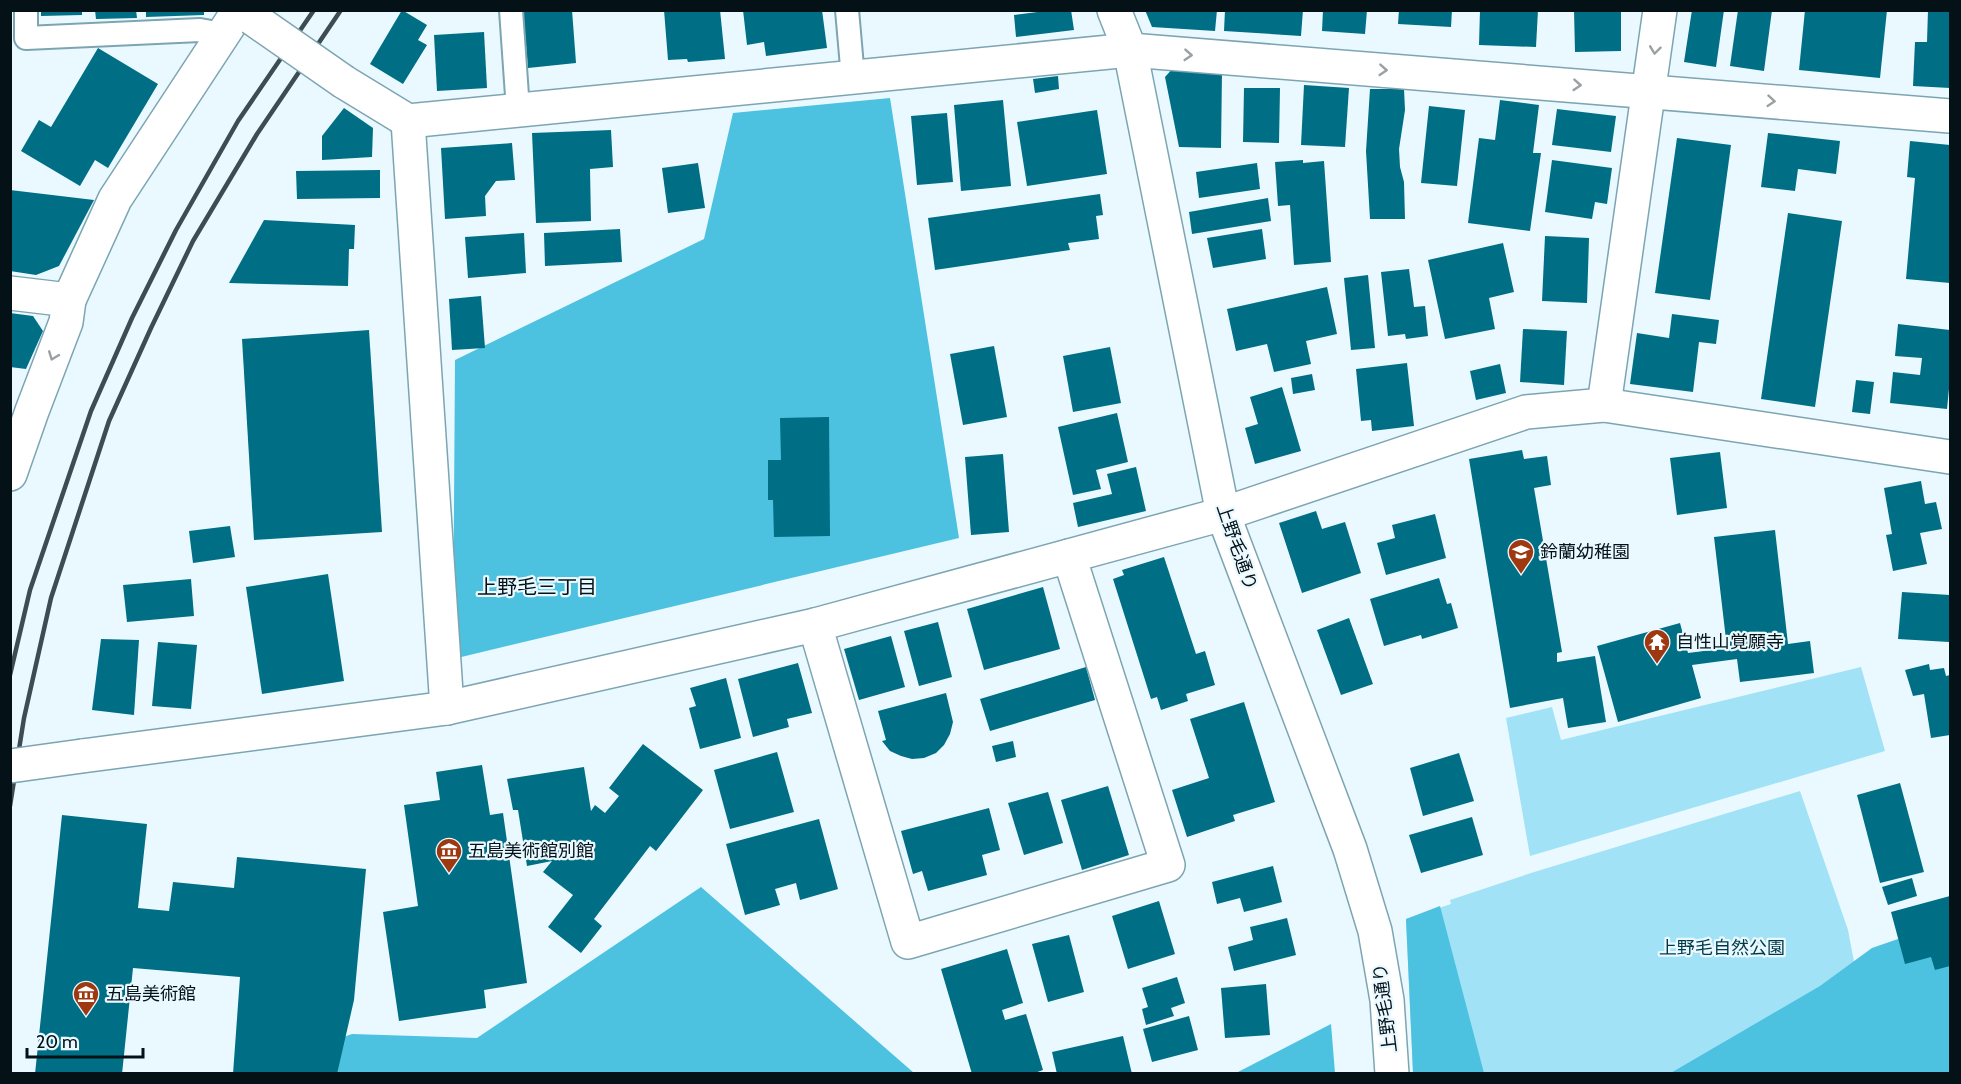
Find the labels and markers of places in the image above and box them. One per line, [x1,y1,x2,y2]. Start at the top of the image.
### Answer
school or university icon: 鈴蘭幼稚園 [1506,537,1536,575]
place label: 鈴蘭幼稚園 [1540,541,1630,563]
temple icon: 自性山覚願寺 [1642,627,1672,665]
place label: 自性山覚願寺 [1676,631,1784,653]
museum icon: 五島美術館別館 [434,836,464,874]
place label: 五島美術館別館 [468,840,594,862]
museum icon: 五島美術館 [71,979,101,1017]
place label: 五島美術館 [106,983,196,1005]

